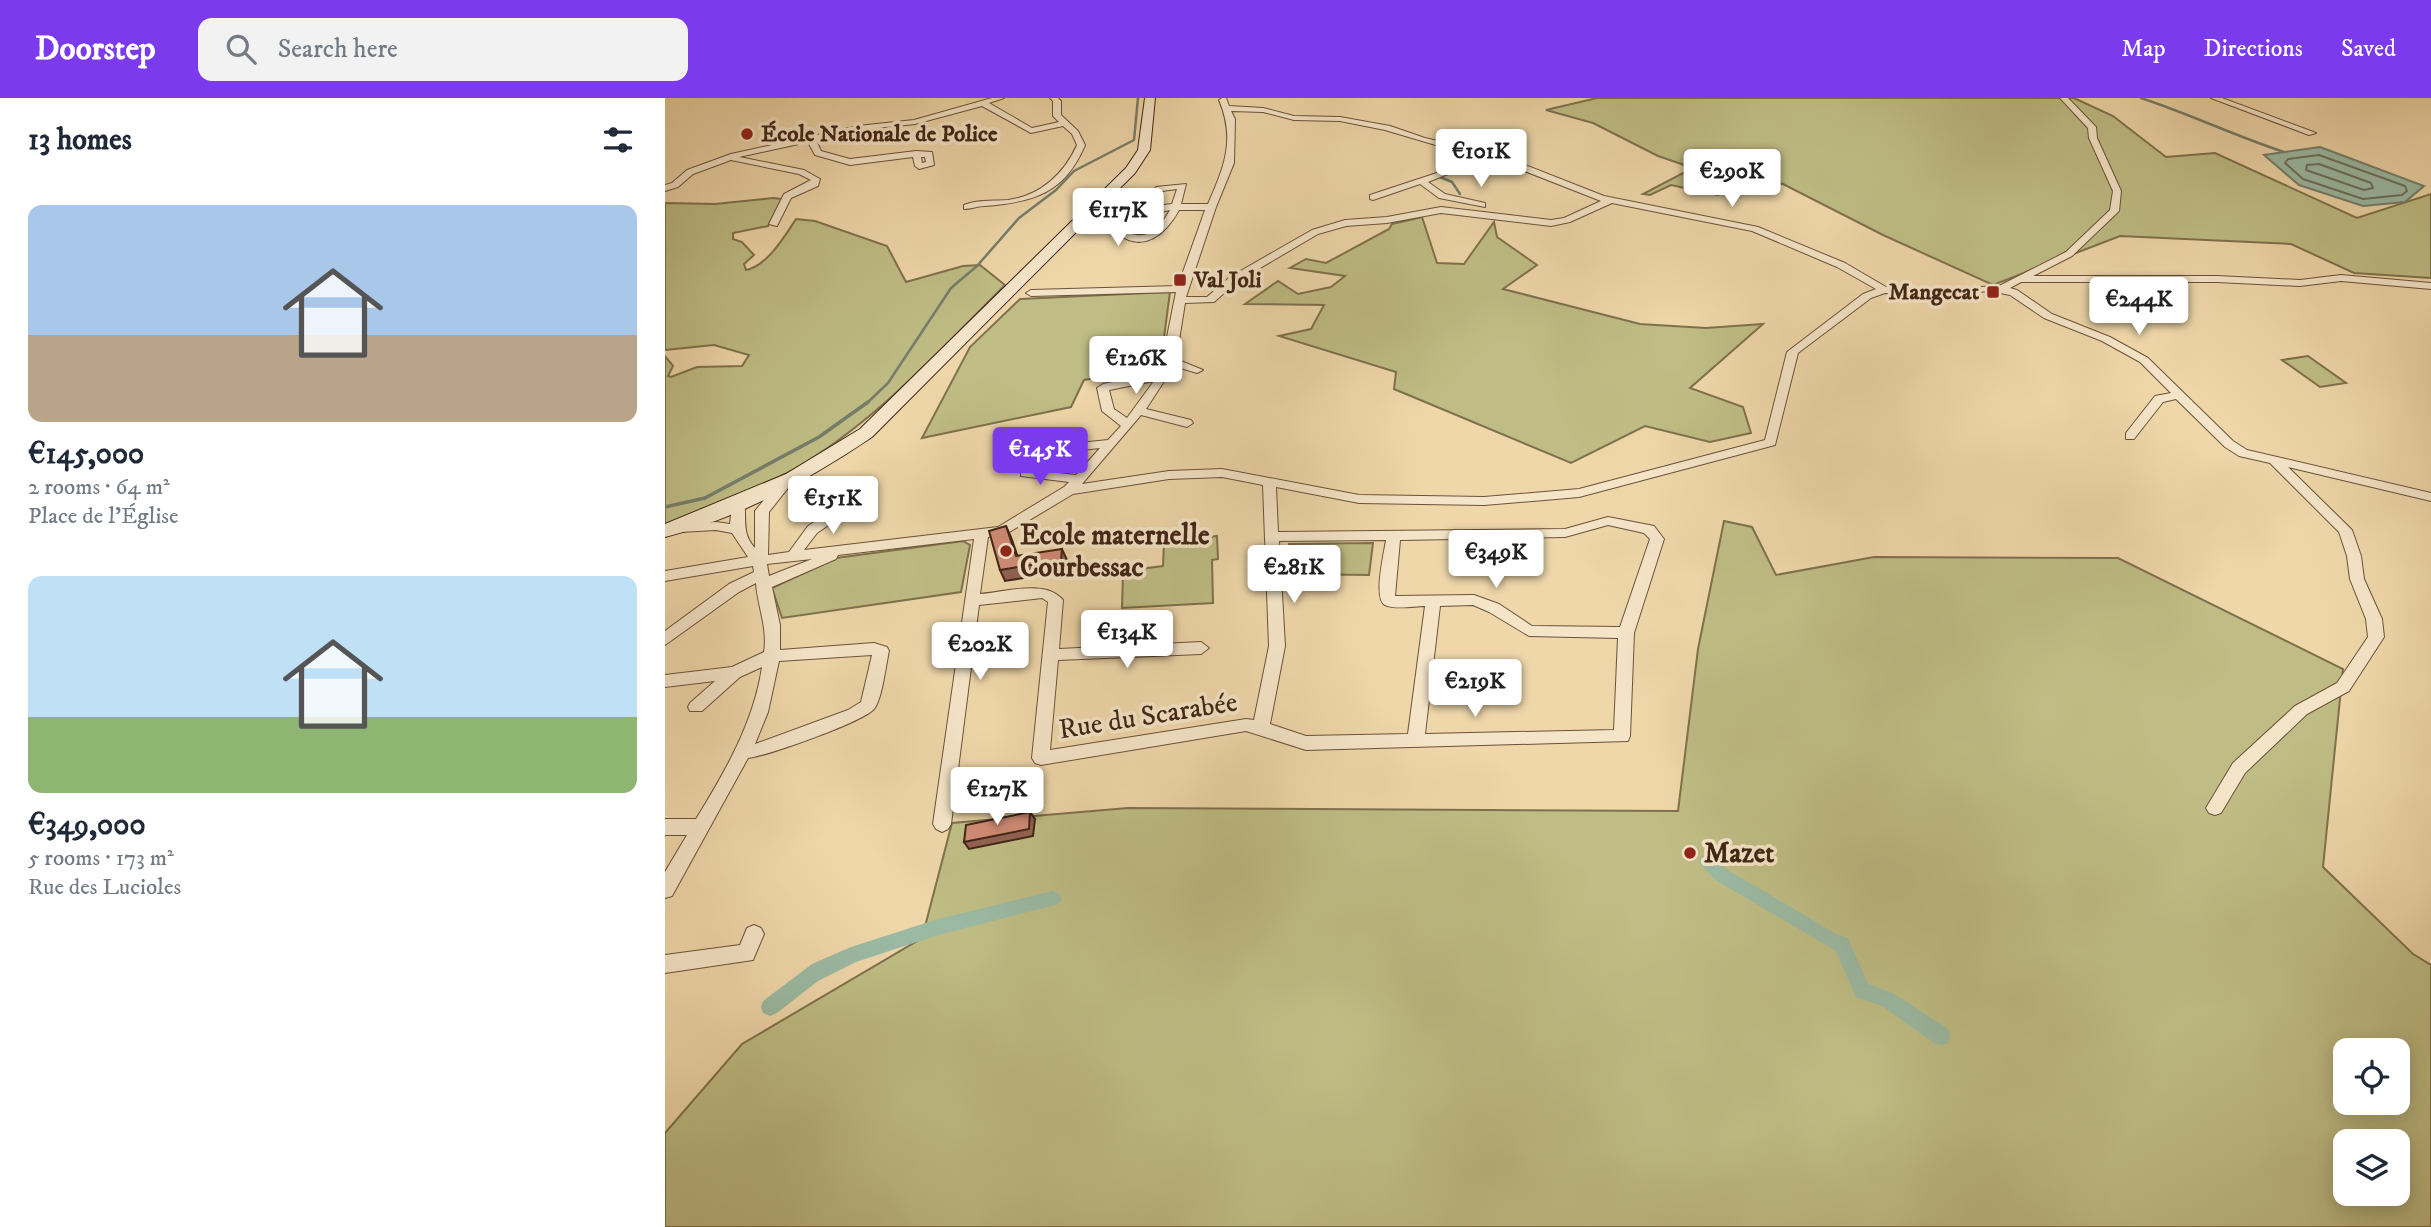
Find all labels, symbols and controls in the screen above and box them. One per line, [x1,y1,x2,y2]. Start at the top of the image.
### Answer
search box [198,18,688,81]
text: Doorstep [35,29,156,70]
icon: search [222,30,260,68]
text: Search here [278,33,398,66]
text: Map [2121,34,2166,64]
text: Directions [2204,34,2303,64]
text: Saved [2341,34,2396,64]
place label: École Nationale de Police [761,120,998,149]
icon: filters [599,121,637,159]
text: 13 homes [28,122,132,159]
marker: École Nationale de Police [739,126,755,142]
pin: €101K [1432,130,1530,189]
text: €101K [1452,137,1510,166]
pin: €290K [1683,150,1781,209]
text: €290K [1700,157,1764,186]
pin: €117K [1069,188,1167,248]
text: €117K [1089,196,1147,225]
icon: home [270,250,396,376]
place label: Val Joli [1193,266,1261,295]
marker: Val Joli [1172,272,1188,288]
place label: Mangecat [1888,278,1980,307]
pin: €244K [2090,278,2188,337]
marker: Mangecat [1985,284,2001,300]
text: €244K [2105,285,2173,314]
pin: €126K [1087,336,1185,396]
text: €126K [1105,344,1167,373]
pin: €145K [991,428,1089,487]
text: €145K [1009,435,1071,464]
text: €145,000 [28,436,144,473]
text: 2 rooms · 64 m² [28,473,170,502]
pin: €151K [784,476,882,536]
text: €151K [804,484,862,513]
text: Place de l'Église [28,502,179,531]
place label: Ecole maternelle Courbessac [1020,518,1210,585]
pin: €349K [1447,531,1545,590]
text: €349K [1465,538,1527,567]
marker: Ecole maternelle Courbessac [998,543,1014,559]
pin: €281K [1245,546,1343,605]
text: €281K [1264,553,1324,582]
pin: €134K [1078,610,1176,670]
text: €134K [1097,618,1157,647]
icon: home [270,621,396,747]
pin: €202K [931,622,1029,682]
text: €202K [948,630,1012,659]
pin: €219K [1426,660,1524,719]
text: €219K [1445,667,1505,696]
street label: Rue du Scarabée [1056,685,1240,747]
pin: €127K [948,768,1046,827]
text: €127K [967,775,1027,804]
text: €349,000 [28,807,146,844]
place label: Mazet [1704,836,1774,871]
text: 5 rooms · 173 m² [28,844,174,873]
marker: Mazet [1682,845,1698,861]
text: Rue des Lucioles [28,873,181,902]
map controls [2333,1038,2410,1206]
button: locate [2333,1038,2410,1115]
button: layers [2333,1129,2410,1206]

